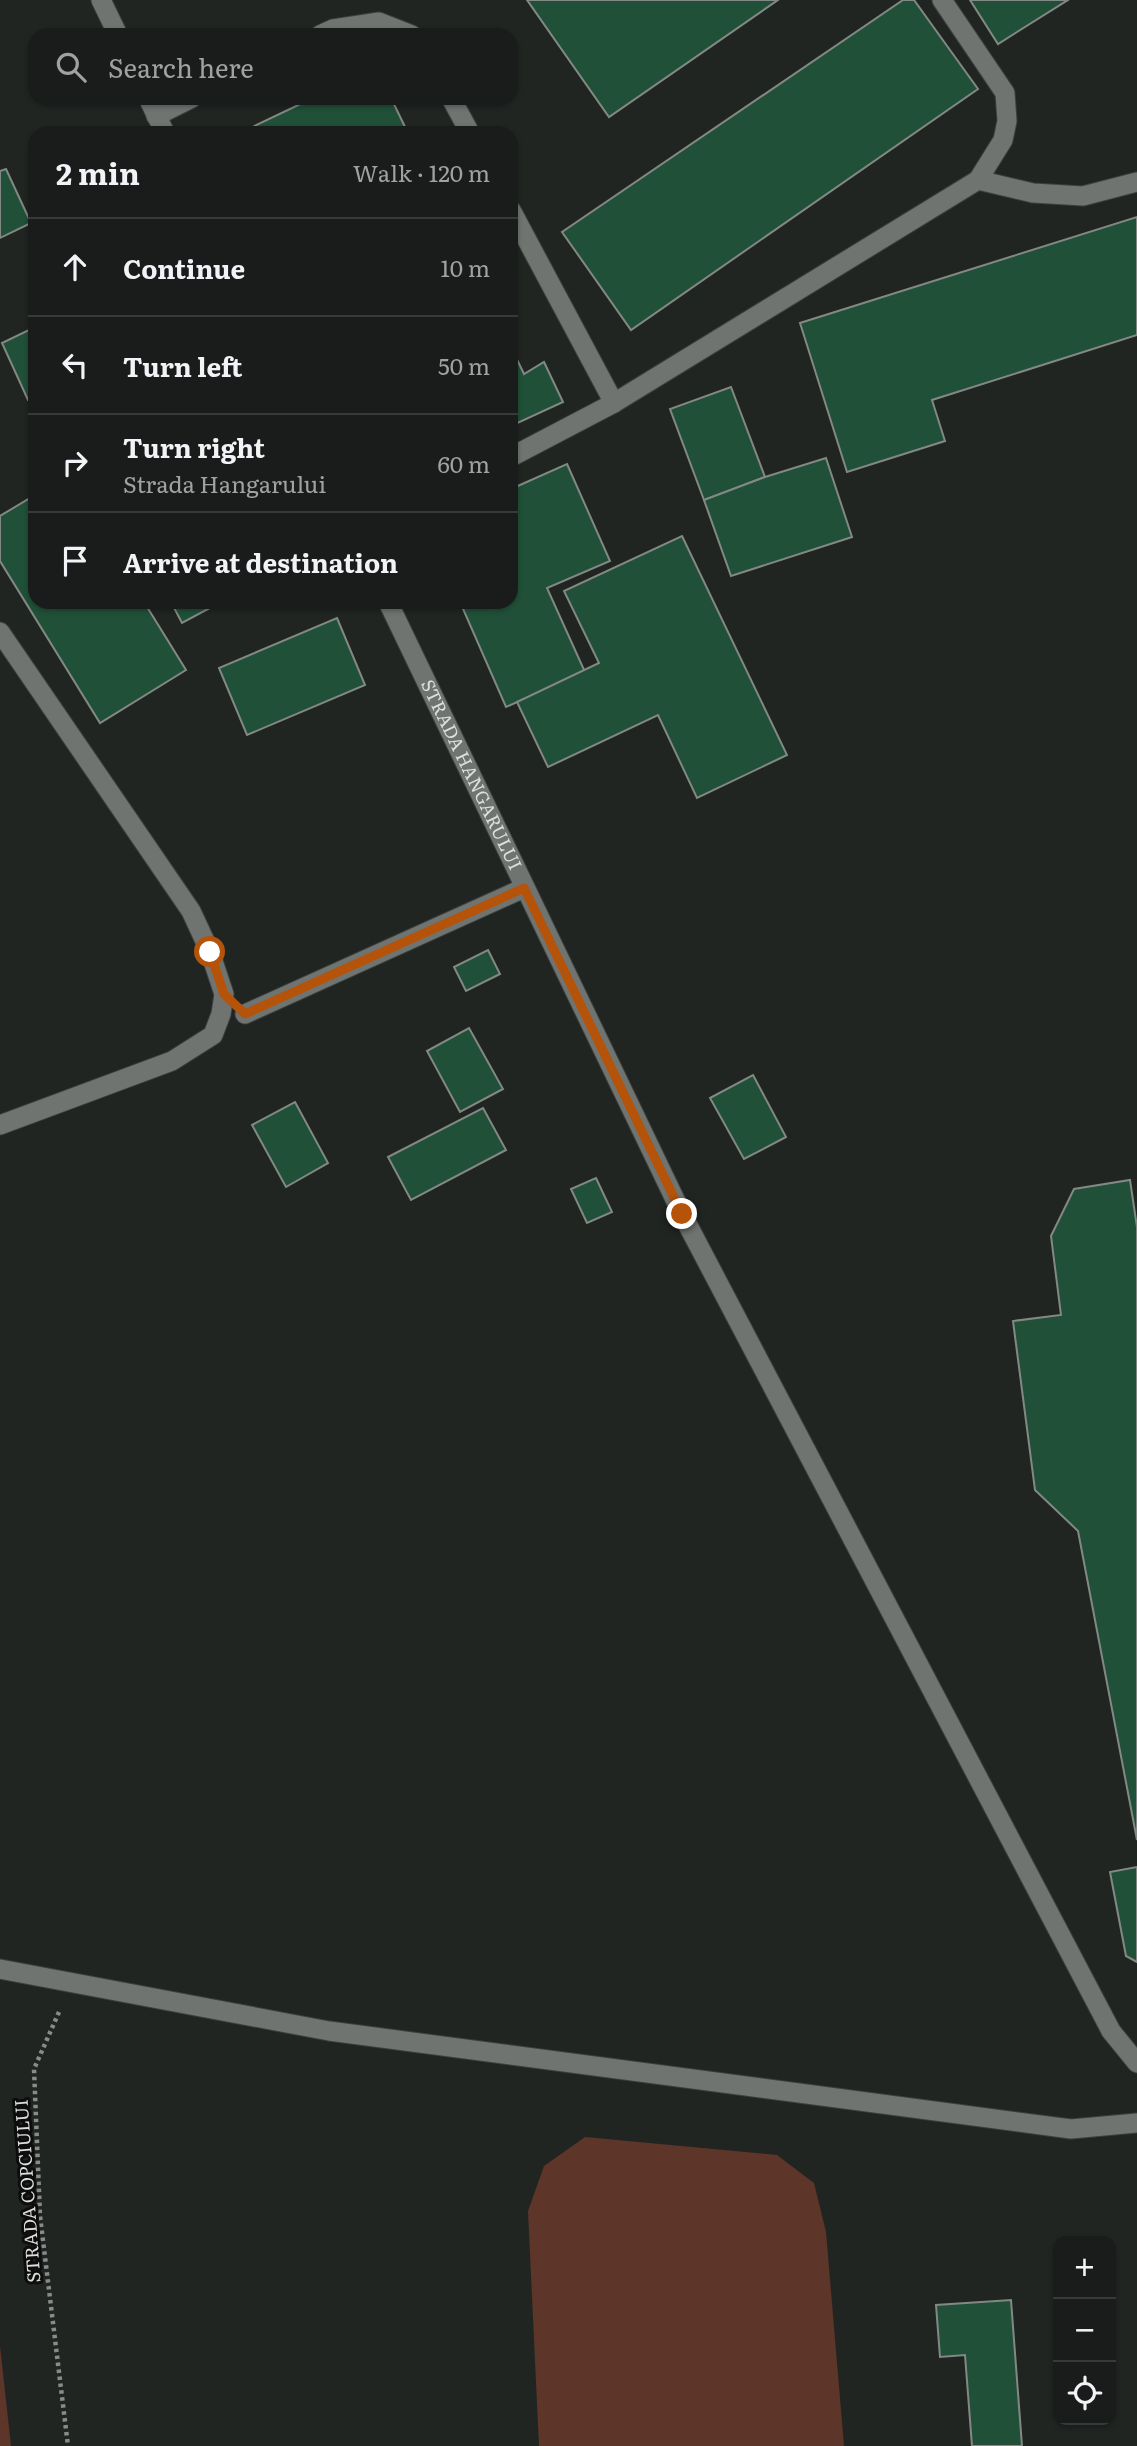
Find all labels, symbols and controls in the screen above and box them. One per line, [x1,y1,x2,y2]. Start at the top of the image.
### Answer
search box [28,28,518,105]
text: Search here [108,47,254,86]
icon: search [52,48,90,86]
text: 2 min [56,150,140,194]
text: Walk · 120 m [353,155,490,189]
icon: ahead [56,248,94,286]
text: Continue [123,248,245,287]
text: 10 m [440,250,490,284]
icon: left [56,346,94,384]
text: Turn left [123,346,242,385]
text: 50 m [438,348,490,382]
text: Turn right [123,427,265,466]
icon: right [56,444,94,482]
text: 60 m [437,446,490,480]
text: Strada Hangarului [123,466,326,500]
icon: arrive [56,542,94,580]
text: Arrive at destination [123,542,398,581]
street label: STRADA HANGARULUI [415,674,530,874]
route start [194,936,225,967]
route end [666,1198,697,1229]
street label: STRADA COPCIULUI [7,2099,46,2284]
map controls [1053,2236,1116,2425]
button: + [1053,2236,1116,2299]
button: − [1053,2299,1116,2362]
button: locate [1053,2362,1116,2425]

